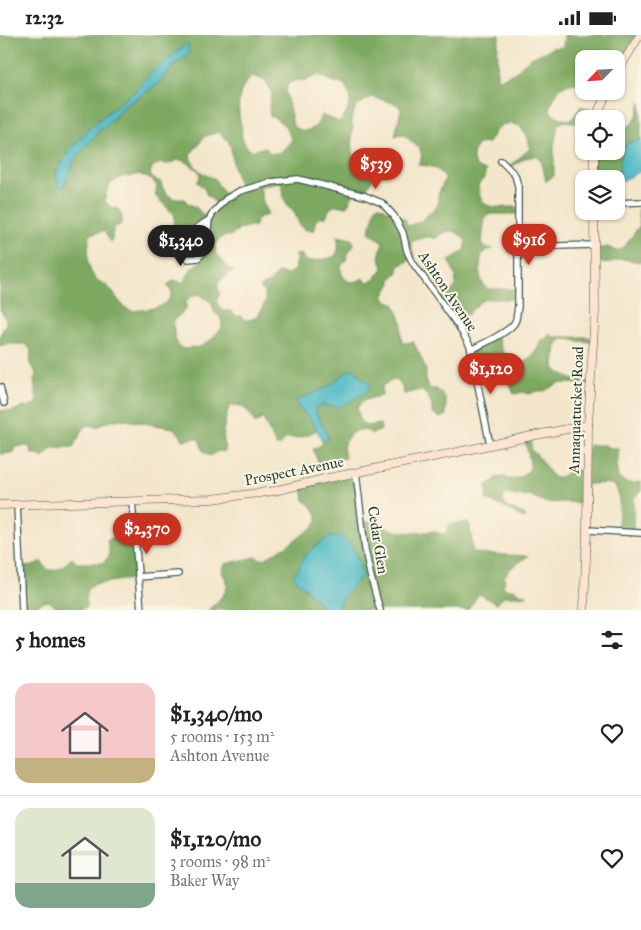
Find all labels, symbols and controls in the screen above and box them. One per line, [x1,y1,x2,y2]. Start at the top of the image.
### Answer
text: 12:32 [25,6,64,29]
north arrow [575,50,625,100]
map controls [575,50,625,220]
button: locate [575,110,625,160]
pin: $539 [346,147,406,190]
text: $539 [360,154,392,173]
button: layers [575,170,625,220]
pin: $916 [499,223,559,266]
pin: $1,340 [140,225,222,267]
text: $916 [513,230,545,249]
text: $1,340 [159,231,203,250]
street label: Ashton Avenue [414,247,482,335]
street label: Annaquatucket Road [565,346,588,475]
pin: $1,120 [450,353,532,395]
text: $1,120 [469,359,513,378]
street label: Prospect Avenue [243,453,345,489]
street label: Cedar Glen [364,505,392,575]
pin: $2,370 [106,513,188,555]
text: $2,370 [124,519,170,538]
icon: filters [598,626,626,654]
text: 5 homes [15,627,86,653]
text: $1,340/mo [170,701,263,727]
icon: home [55,703,115,763]
icon: heart [598,719,626,747]
text: 5 rooms · 153 m² [170,727,274,746]
text: Ashton Avenue [170,746,269,765]
text: $1,120/mo [170,826,261,852]
icon: home [55,828,115,888]
icon: heart [598,844,626,872]
text: 3 rooms · 98 m² [170,852,270,871]
text: Baker Way [170,871,239,890]

